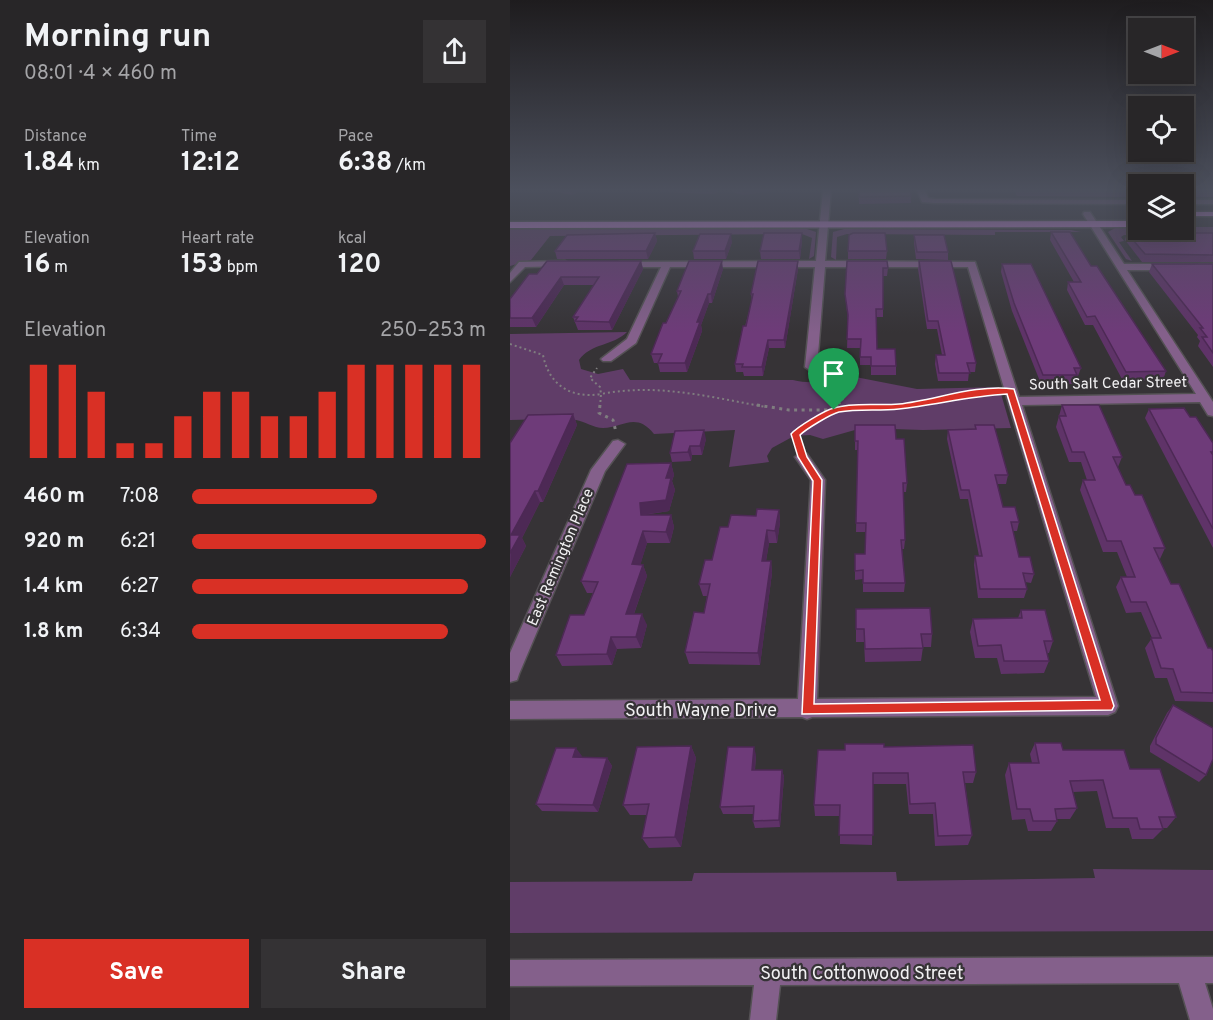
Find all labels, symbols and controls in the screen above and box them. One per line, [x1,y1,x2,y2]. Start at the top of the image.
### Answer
text: Morning run [24,17,211,59]
north arrow [1128,18,1194,84]
map controls [1128,18,1194,240]
button: share [423,20,486,83]
text: 08:01 · 4 × 460 m [24,61,177,87]
button: locate [1128,96,1194,162]
text: Distance [24,127,87,147]
text: Time [181,127,217,147]
text: Pace [338,127,373,147]
text: 1.84 [24,147,74,180]
text: 12:12 [181,147,240,180]
text: 6:38 [338,147,392,180]
text: km [74,156,100,176]
text: /km [392,156,426,176]
button: layers [1128,174,1194,240]
text: Elevation [24,229,90,249]
text: Heart rate [181,229,254,249]
text: kcal [338,229,366,249]
text: 16 [24,249,50,282]
text: 153 [181,249,223,282]
text: 120 [338,249,381,282]
text: m [50,258,68,278]
text: bpm [223,258,258,278]
text: Elevation [24,318,106,344]
text: 250–253 m [380,318,486,344]
pin [808,348,859,410]
icon: arrive [817,357,850,390]
street label: South Salt Cedar Street [1029,374,1187,395]
text: 460 m [24,484,85,510]
text: 7:08 [120,484,159,510]
street label: East Remington Place [524,486,599,629]
text: 920 m [24,529,84,555]
text: 6:21 [120,529,156,555]
text: 1.4 km [24,574,84,600]
text: 6:27 [120,574,159,600]
text: 1.8 km [24,619,83,645]
text: 6:34 [120,619,161,645]
street label: South Wayne Drive [625,700,777,723]
button: Save [24,939,249,1008]
button: Share [261,939,486,1008]
street label: South Cottonwood Street [760,963,964,986]

